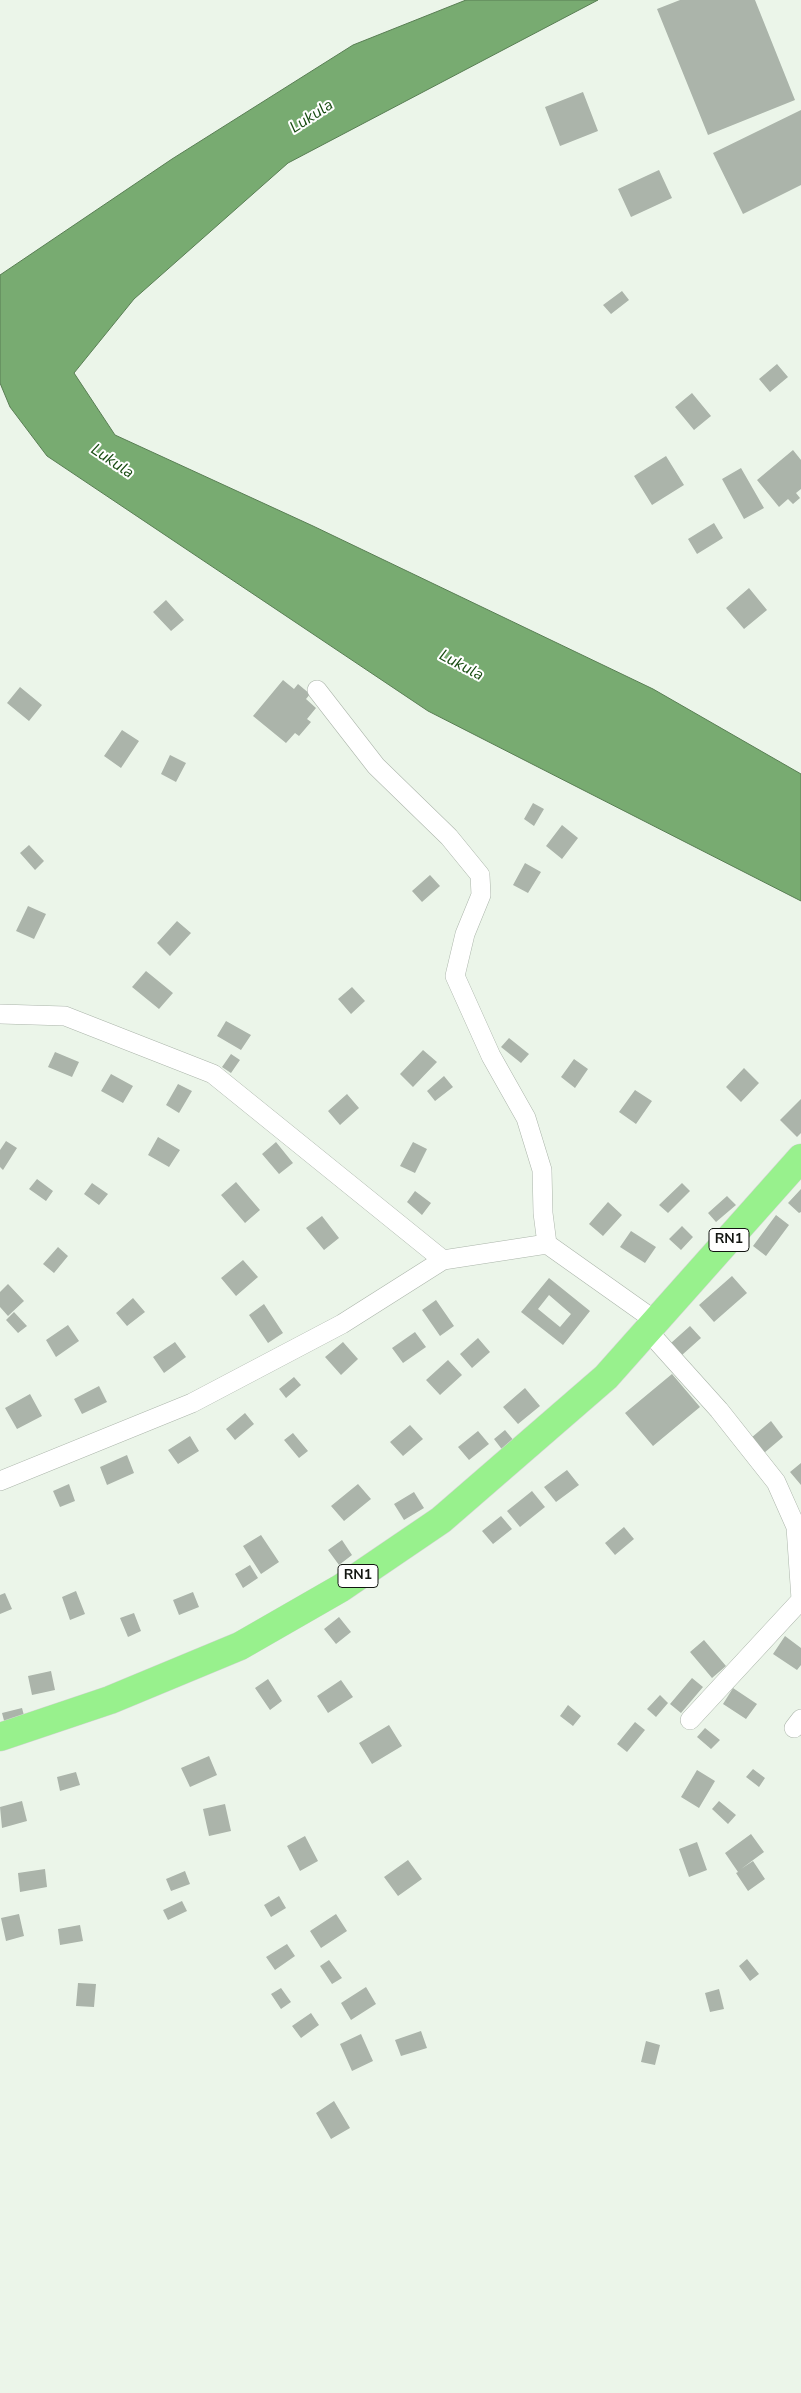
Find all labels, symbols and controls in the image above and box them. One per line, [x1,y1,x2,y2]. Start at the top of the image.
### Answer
water label: Lukula [287,96,337,138]
water label: Lukula [87,441,137,483]
water label: Lukula [435,646,487,686]
road number: RN1 [709,1228,749,1252]
road number: RN1 [338,1564,378,1588]

